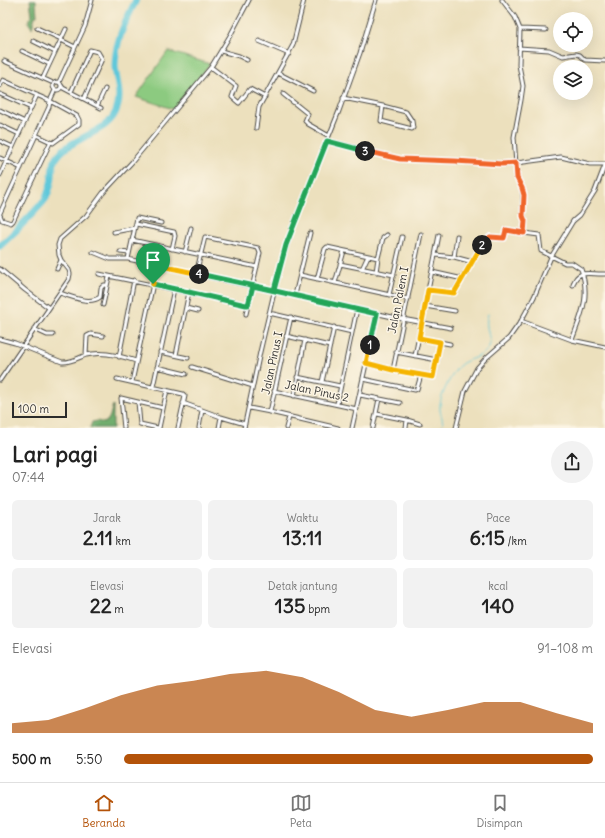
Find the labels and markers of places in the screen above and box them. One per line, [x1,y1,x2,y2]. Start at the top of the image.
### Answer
pin: 3 [355,141,375,161]
pin: 2 [472,235,492,255]
pin [136,243,170,284]
pin: 4 [189,264,209,284]
pin: 1 [360,335,380,355]

